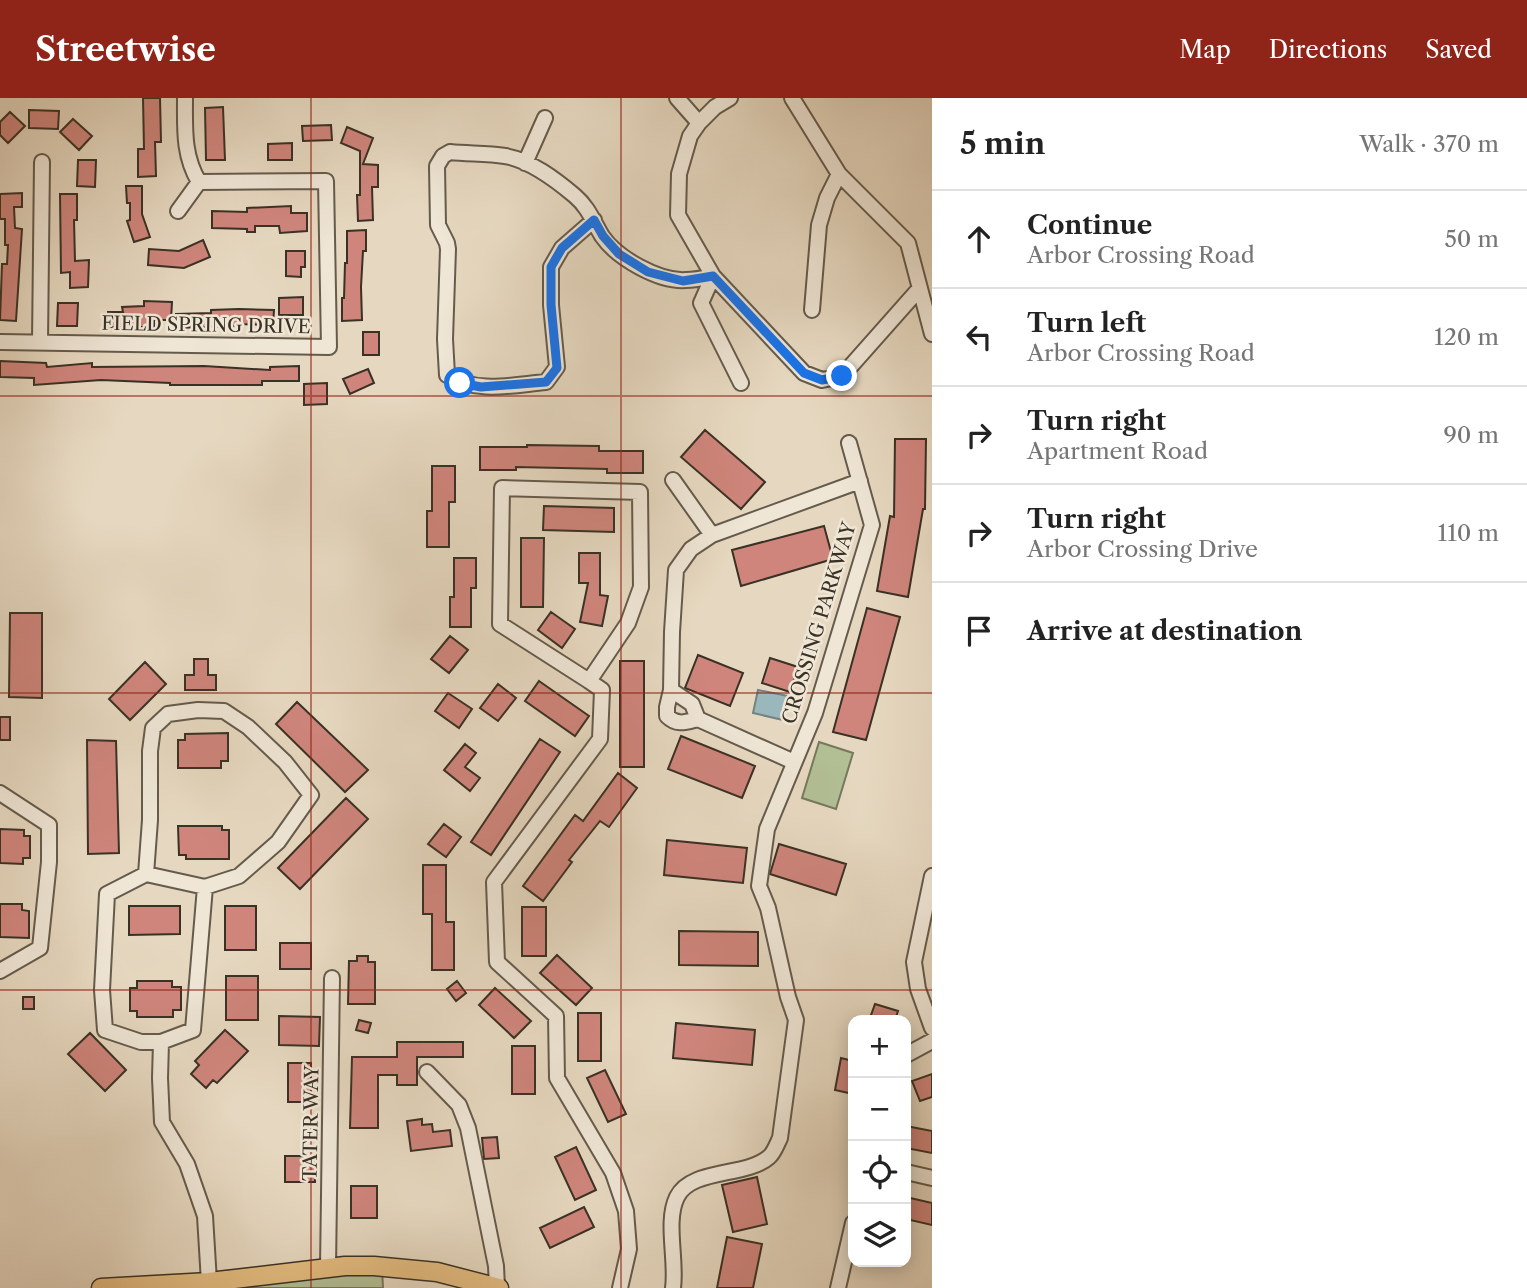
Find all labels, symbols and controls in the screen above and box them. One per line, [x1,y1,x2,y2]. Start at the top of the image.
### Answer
text: Streetwise [35,29,216,70]
text: Map [1179,35,1231,64]
text: Directions [1269,35,1387,64]
text: Saved [1425,35,1492,64]
text: 5 min [960,125,1045,162]
text: Walk · 370 m [1359,130,1499,158]
text: Continue [1027,209,1152,241]
icon: ahead [960,220,998,258]
text: 50 m [1444,225,1499,253]
text: Arbor Crossing Road [1027,241,1255,269]
text: Turn left [1027,307,1146,339]
street label: FIELD SPRING DRIVE [101,312,311,338]
icon: left [960,318,998,356]
text: 120 m [1434,323,1499,351]
text: Arbor Crossing Road [1027,339,1255,367]
route end [826,360,857,391]
route start [444,367,475,398]
text: Turn right [1027,405,1166,437]
icon: right [960,416,998,454]
text: 90 m [1443,421,1499,449]
text: Apartment Road [1027,437,1208,465]
text: Turn right [1027,503,1166,535]
icon: right [960,514,998,552]
street label: CROSSING PARKWAY [777,519,861,727]
text: 110 m [1438,519,1499,547]
text: Arbor Crossing Drive [1027,535,1258,563]
icon: arrive [960,612,998,650]
text: Arrive at destination [1027,615,1302,647]
map controls [848,1015,911,1267]
button: + [848,1015,911,1078]
street label: TATER WAY [298,1064,324,1181]
button: − [848,1078,911,1141]
button: locate [848,1141,911,1204]
button: layers [848,1204,911,1267]

